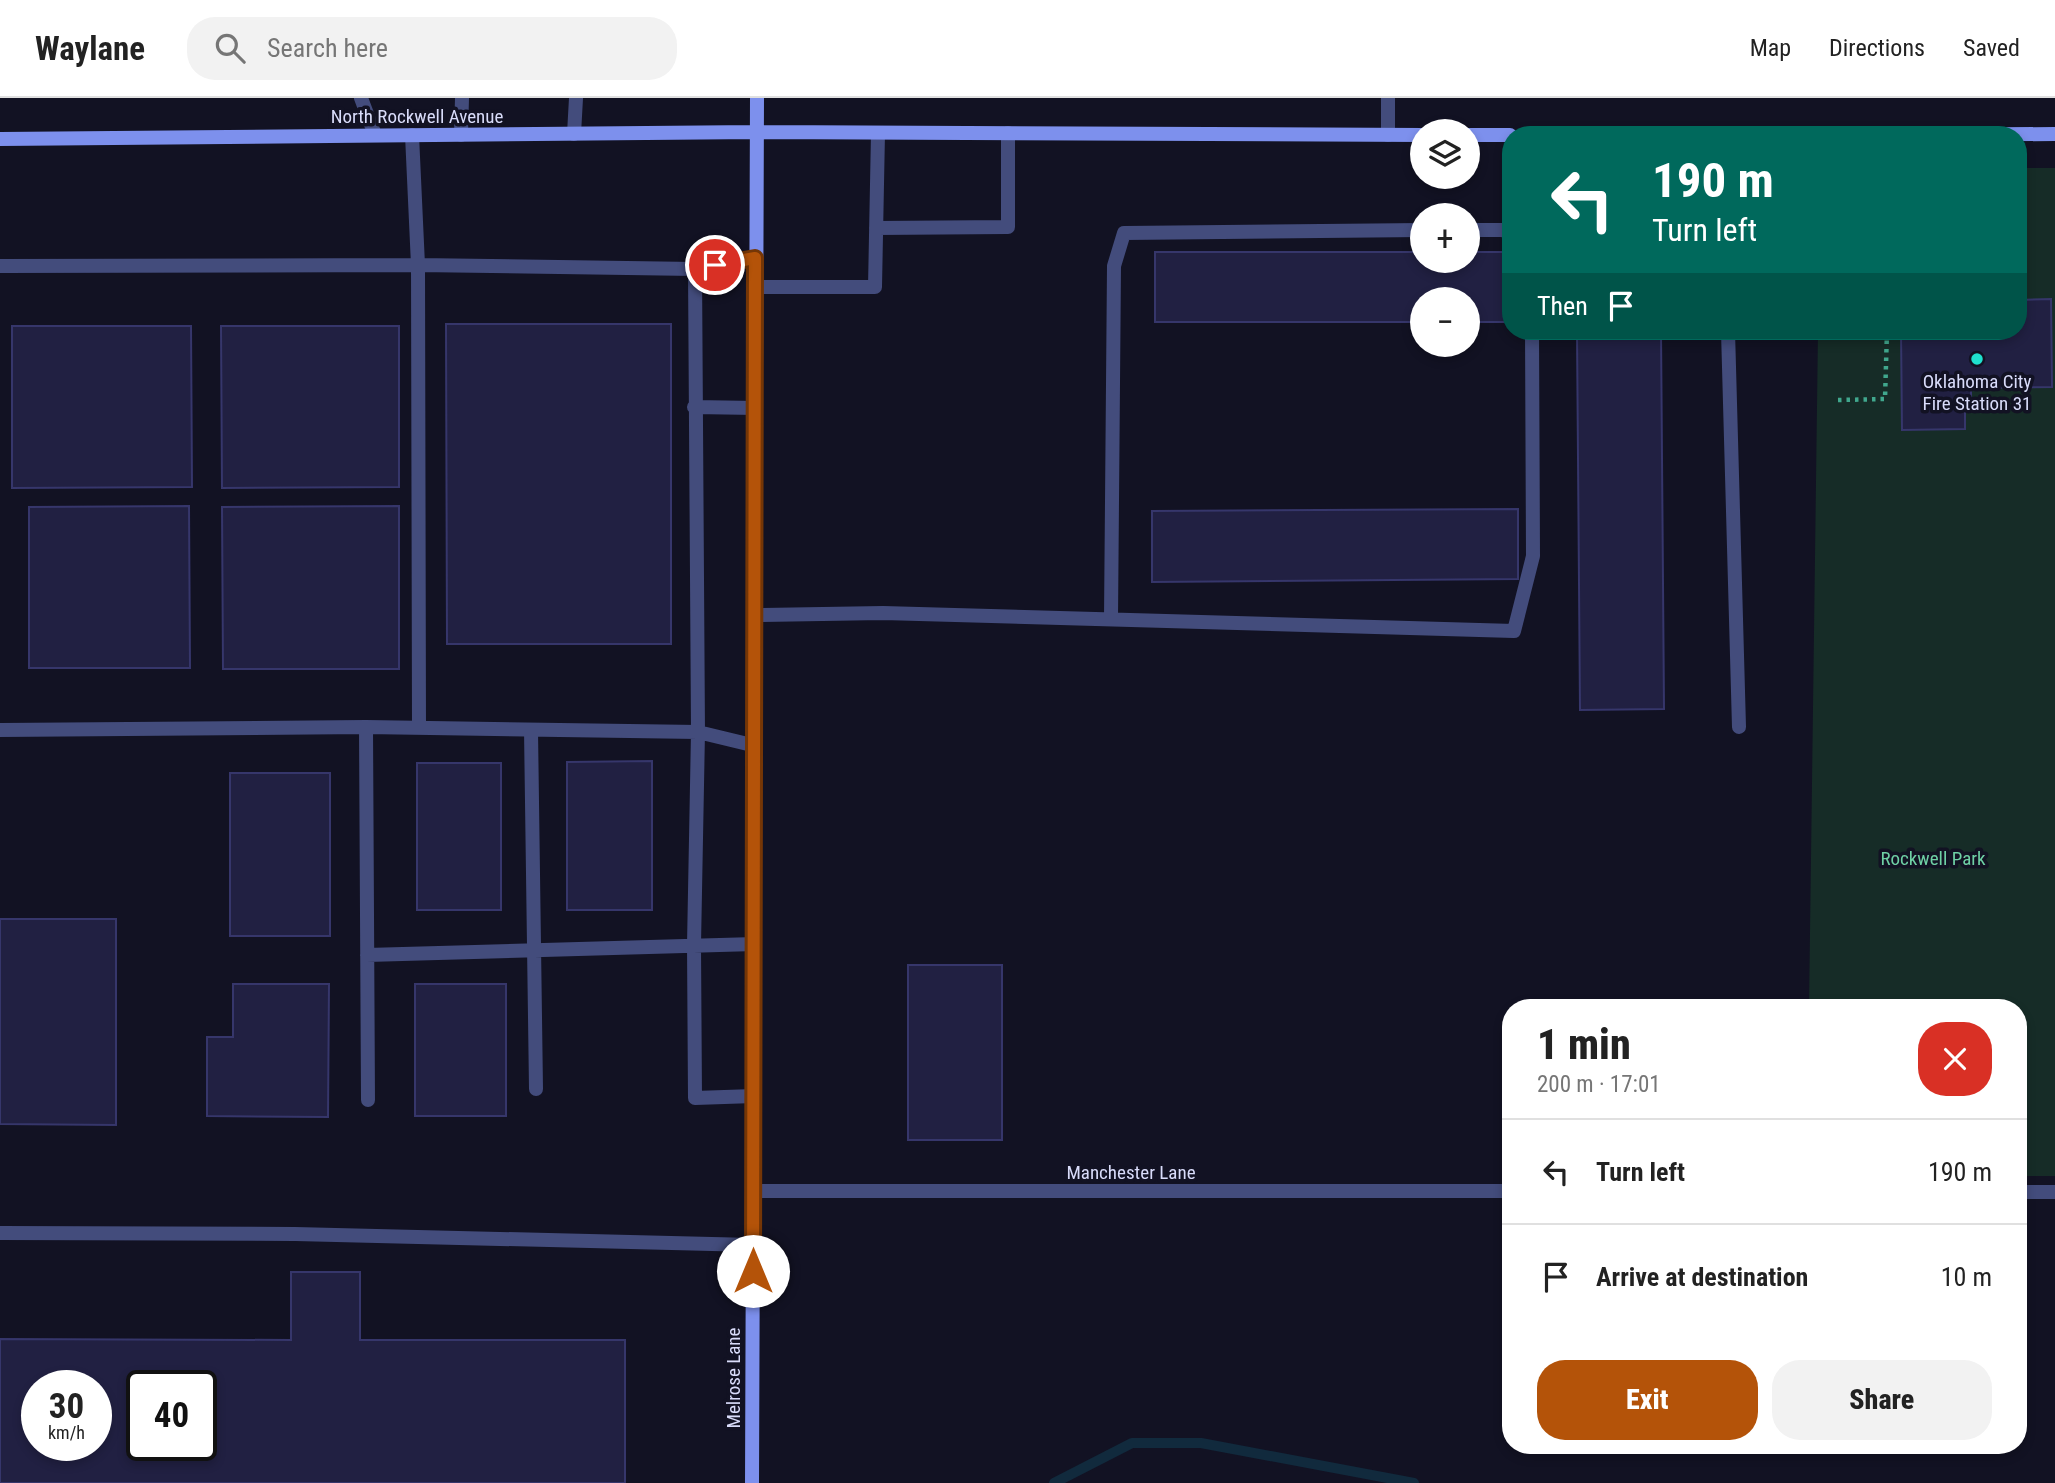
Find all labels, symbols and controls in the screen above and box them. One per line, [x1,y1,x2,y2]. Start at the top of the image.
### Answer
search box [187,17,677,80]
text: Waylane [35,29,145,68]
icon: search [211,29,249,67]
text: Search here [267,33,388,63]
text: Map [1750,34,1791,62]
text: Directions [1829,34,1925,62]
text: Saved [1963,34,2020,62]
street label: North Rockwell Avenue [331,105,503,128]
map controls [1410,119,1480,357]
button: layers [1410,119,1480,189]
text: 190 m [1652,152,1774,209]
icon: left [1537,154,1628,245]
button: + [1410,203,1480,273]
text: Turn left [1652,211,1757,249]
pin [685,235,745,295]
icon: arrive [696,246,734,284]
button: − [1410,287,1480,357]
icon: arrive [1602,287,1640,325]
text: Then [1537,291,1588,321]
marker: Oklahoma City Fire Station 31 [1969,351,1985,367]
place label: Oklahoma City Fire Station 31 [1923,370,2031,415]
park label: Rockwell Park [1880,847,1986,870]
text: 1 min [1537,1020,1631,1069]
button: close [1918,1022,1992,1096]
text: 200 m · 17:01 [1537,1071,1661,1098]
icon: left [1537,1153,1575,1191]
text: Turn left [1596,1157,1685,1187]
text: 190 m [1928,1157,1992,1187]
street label: Manchester Lane [1066,1161,1196,1184]
position arrow [716,1234,790,1308]
icon: arrive [1537,1258,1575,1296]
text: Arrive at destination [1596,1262,1808,1292]
text: 10 m [1941,1262,1992,1292]
street label: Melrose Lane [722,1327,745,1428]
button: Exit [1537,1360,1758,1440]
button: Share [1772,1360,1992,1440]
speed limit sign: 40 [126,1370,217,1461]
text: 30 [49,1386,84,1427]
text: km/h [48,1422,85,1443]

